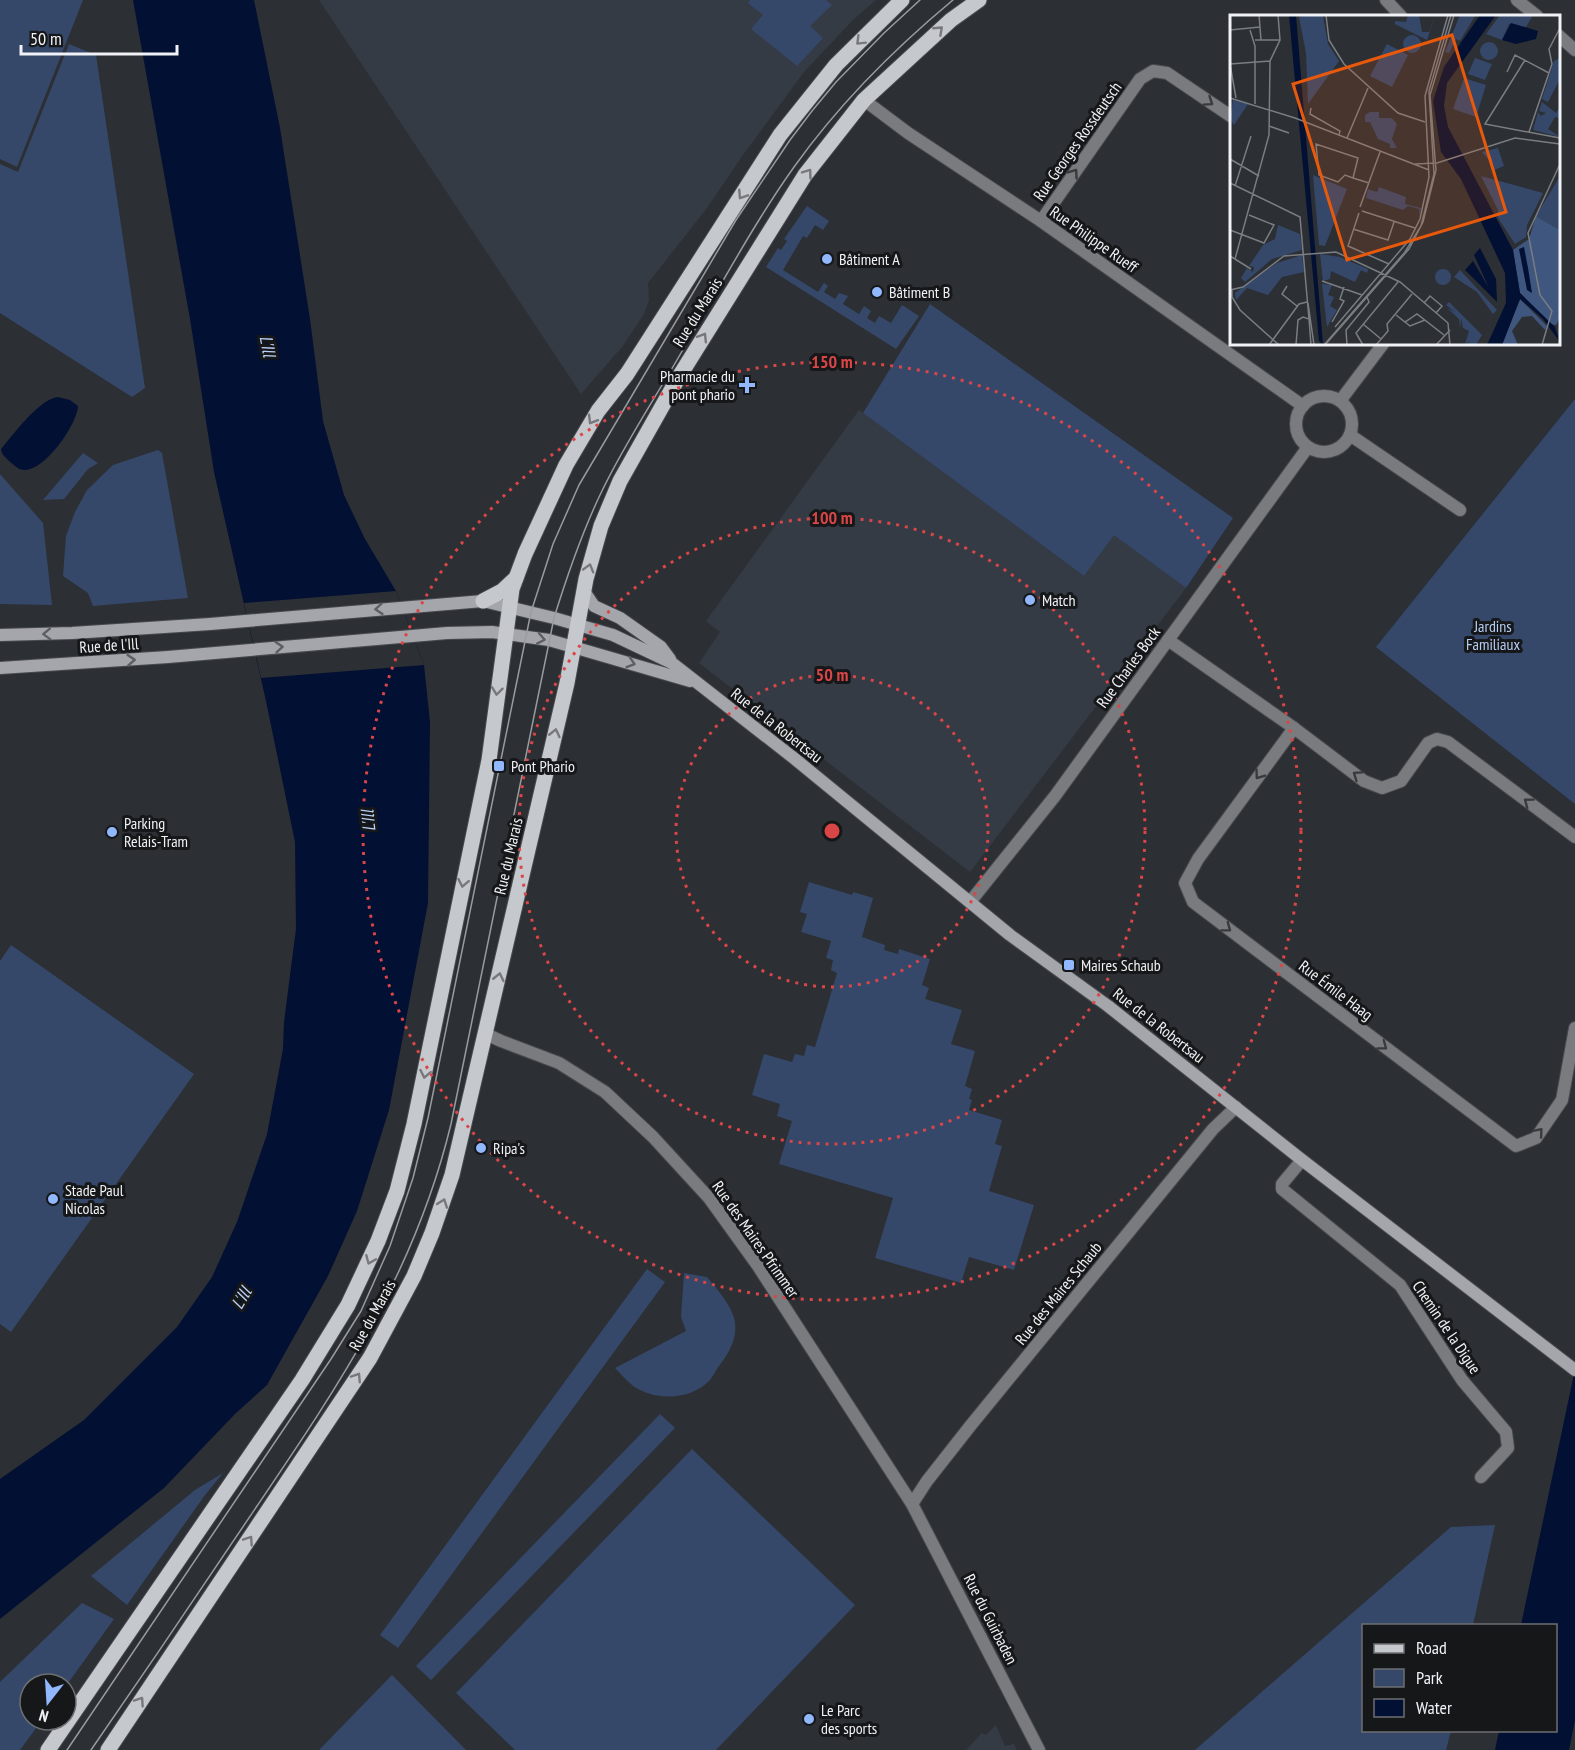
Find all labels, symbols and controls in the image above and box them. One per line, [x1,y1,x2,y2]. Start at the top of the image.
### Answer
inset map [1230,15,1560,345]
scale bar [21,18,177,56]
one-way arrow [933,26,943,37]
text: 50 m [30,27,62,50]
one-way arrow [857,34,868,45]
street label: Rue Georges Rossdeutsch [1029,78,1125,204]
one-way arrow [1203,95,1214,106]
one-way arrow [1067,168,1078,179]
one-way arrow [800,169,811,180]
one-way arrow [737,189,749,199]
street label: Rue Philippe Rueff [1046,201,1143,277]
place label: Bâtiment A [839,249,900,269]
marker: Bâtiment A [820,252,834,266]
street label: Rue du Marais [668,274,726,350]
place label: Bâtiment B [889,282,950,302]
marker: Bâtiment B [870,285,884,299]
water label: L'Ill [255,333,282,361]
one-way arrow [695,333,707,343]
text: 150 m [811,350,853,373]
place label: Pharmacie du pont phario [660,366,735,404]
marker: Pharmacie du pont phario [740,378,754,392]
one-way arrow [587,414,599,424]
text: 100 m [811,506,853,529]
one-way arrow [582,563,594,574]
place label: Match [1042,590,1076,610]
marker: Match [1023,593,1037,607]
one-way arrow [374,602,383,615]
park label: Jardins Familiaux [1466,616,1520,654]
street label: Rue Charles Bock [1092,622,1165,711]
one-way arrow [42,627,51,640]
one-way arrow [535,632,545,645]
street label: Rue de l'Ill [79,633,140,657]
one-way arrow [274,641,283,654]
one-way arrow [127,653,136,666]
one-way arrow [625,656,636,668]
text: 50 m [816,663,848,686]
street label: Rue de la Robertsau [727,683,827,767]
one-way arrow [491,686,504,695]
one-way arrow [547,729,560,739]
place label: Pont Phario [511,756,575,776]
marker: Pont Phario [492,759,506,773]
one-way arrow [1255,769,1266,780]
one-way arrow [1353,771,1364,782]
one-way arrow [1524,798,1535,809]
water label: L'Ill [355,807,381,833]
place label: Parking Relais-Tram [124,813,188,851]
street label: Rue du Marais [489,816,527,896]
centre of rings [822,821,842,841]
marker: Parking Relais-Tram [105,825,119,839]
one-way arrow [457,877,470,887]
one-way arrow [1221,921,1232,932]
place label: Maires Schaub [1081,955,1161,975]
street label: Rue Émile Haag [1295,956,1377,1024]
marker: Maires Schaub [1062,958,1076,972]
one-way arrow [492,972,505,982]
street label: Rue de la Robertsau [1109,983,1209,1067]
one-way arrow [1376,1038,1387,1049]
one-way arrow [419,1068,432,1078]
one-way arrow [1532,1128,1543,1139]
place label: Ripa's [493,1138,525,1158]
marker: Ripa's [474,1141,488,1155]
street label: Rue des Maires Pfrimmer [708,1177,804,1302]
place label: Stade Paul Nicolas [65,1180,124,1218]
marker: Stade Paul Nicolas [46,1192,60,1206]
one-way arrow [435,1198,448,1209]
street label: Rue des Maires Schaub [1010,1237,1106,1349]
one-way arrow [365,1254,377,1265]
street label: Rue du Marais [344,1276,400,1354]
street label: Chemin de la Digue [1408,1277,1486,1377]
water label: L'Ill [226,1281,257,1313]
one-way arrow [350,1373,361,1384]
one-way arrow [242,1535,253,1546]
street label: Rue du Guirbaden [960,1571,1022,1667]
legend [1362,1624,1557,1732]
text: Road [1416,1636,1447,1659]
text: Park [1416,1666,1443,1689]
north arrow [18,1672,78,1732]
text: Water [1416,1696,1452,1719]
one-way arrow [133,1697,144,1708]
place label: Le Parc des sports [821,1700,877,1738]
text: N [37,1706,51,1727]
marker: Le Parc des sports [802,1712,816,1726]

